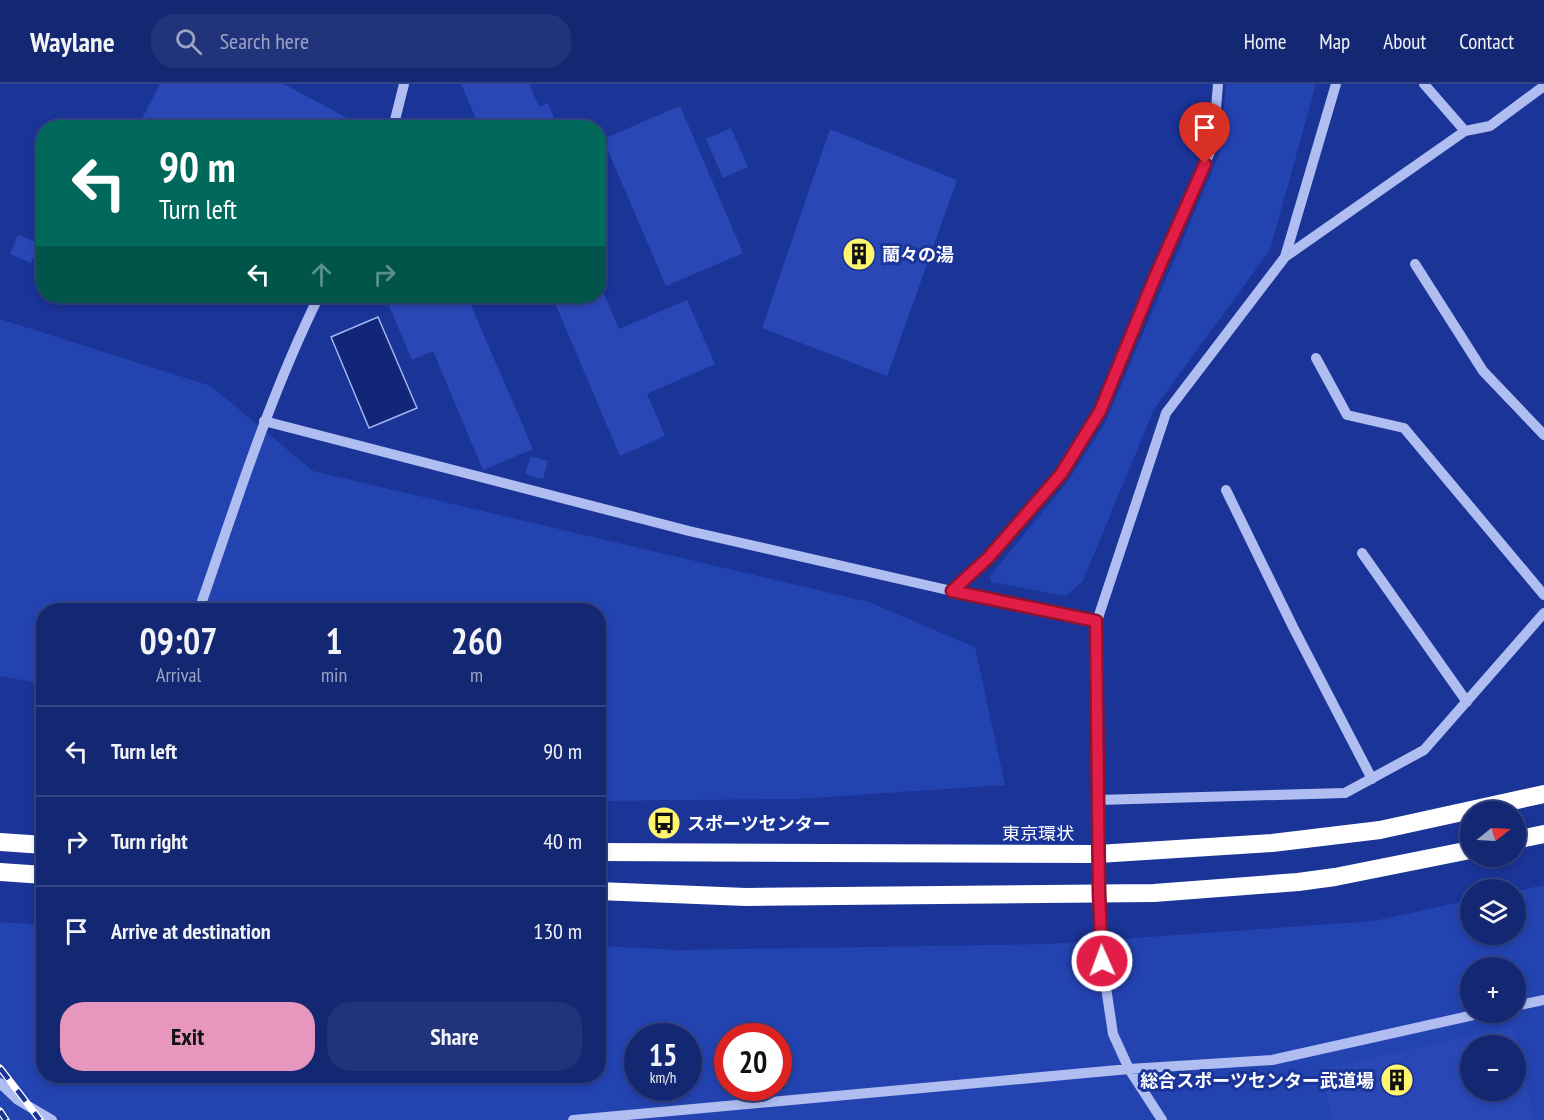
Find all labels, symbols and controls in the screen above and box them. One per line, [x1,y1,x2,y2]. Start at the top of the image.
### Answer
search box [151,14,571,68]
text: Waylane [30,23,115,60]
icon: search [172,25,205,58]
text: Search here [220,27,309,55]
text: Home [1244,28,1286,55]
text: Map [1319,28,1350,55]
text: About [1383,28,1426,55]
text: Contact [1459,28,1514,55]
pin [1179,102,1230,164]
icon: arrive [1188,111,1221,144]
text: 90 m [159,139,236,194]
icon: left [60,144,138,222]
text: Turn left [159,192,237,226]
building icon: 蘭々の湯 [841,236,877,272]
place label: 蘭々の湯 [882,243,954,266]
icon: left [242,258,275,291]
icon: ahead [305,258,338,291]
icon: right [368,258,401,291]
text: 09:07 [140,617,217,664]
text: 1 [325,617,343,664]
text: 260 [451,617,502,664]
text: Arrival [156,662,201,688]
text: min [321,662,347,688]
text: m [470,662,483,688]
icon: left [60,735,93,768]
text: Turn left [111,737,177,765]
text: 90 m [543,737,582,765]
north arrow [1460,801,1526,867]
map controls [1460,801,1526,1101]
bus stop icon: スポーツセンター [646,805,682,841]
place label: スポーツセンター [687,812,831,835]
street label: 東京環状 [1002,822,1074,845]
icon: right [60,825,93,858]
text: Turn right [111,827,188,855]
text: 40 m [543,827,582,855]
button: layers [1460,879,1526,945]
icon: arrive [60,915,93,948]
text: Arrive at destination [111,917,271,945]
text: 130 m [533,917,582,945]
position arrow [1070,929,1134,993]
button: + [1460,957,1526,1023]
button: Exit [60,1002,315,1071]
button: Share [327,1002,582,1071]
speed limit sign: 20 [714,1023,792,1101]
text: 15 [649,1035,677,1074]
button: − [1460,1035,1526,1101]
building icon: 総合スポーツセンター武道場 [1379,1062,1415,1098]
text: km/h [650,1068,676,1087]
place label: 総合スポーツセンター武道場 [1140,1069,1374,1092]

